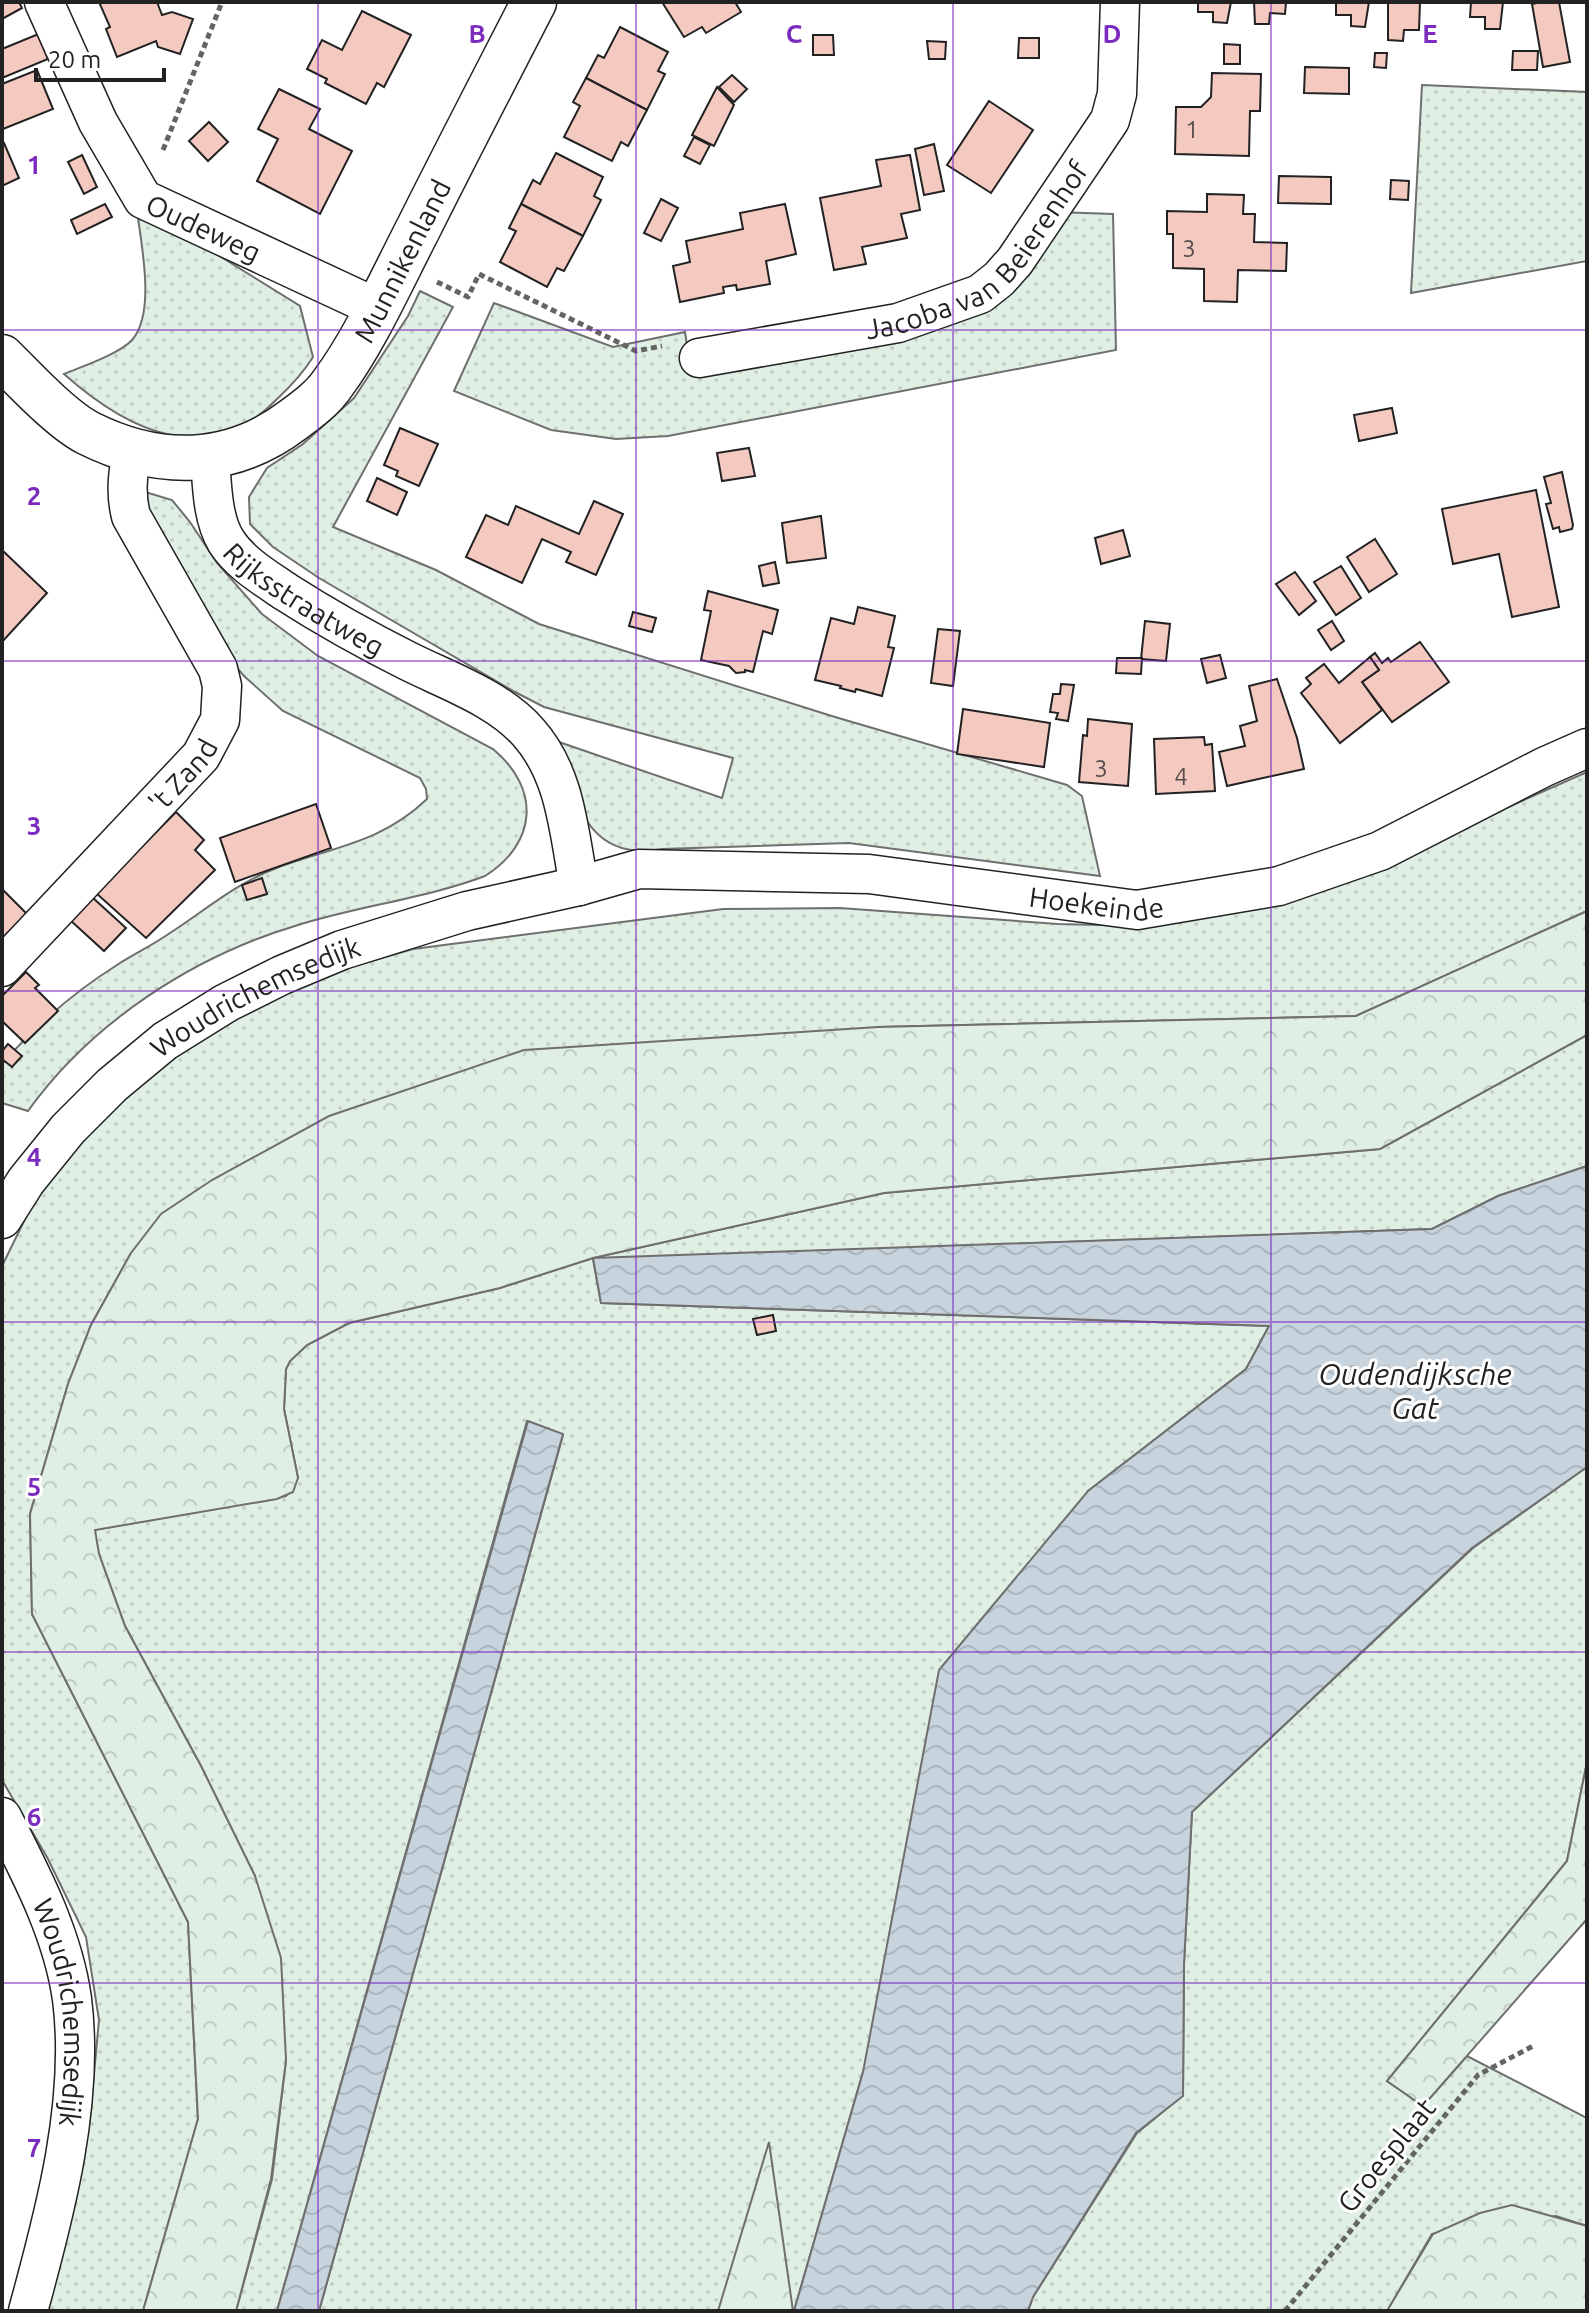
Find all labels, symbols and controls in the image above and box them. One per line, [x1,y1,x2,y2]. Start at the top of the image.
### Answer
text: B [468,19,486,48]
text: C [786,19,803,48]
text: D [1103,19,1121,48]
text: E [1422,19,1438,48]
scale bar [36,32,164,82]
text: 20 m [48,46,101,73]
house number: 1 [1185,116,1199,143]
text: 1 [27,150,41,179]
street label: Jacoba van Beierenhof [863,155,1094,344]
street label: Munnikenland [347,174,456,347]
street label: Oudeweg [142,187,266,267]
house number: 3 [1182,235,1196,262]
text: 2 [27,481,41,510]
street label: Rijksstraatweg [218,536,390,662]
street label: 't Zand [142,733,223,817]
house number: 3 [1094,755,1108,782]
house number: 4 [1174,763,1188,790]
text: 3 [27,811,41,840]
street label: Hoekeinde [1027,880,1166,926]
street label: Woudrichemsedijk [144,930,364,1062]
text: 4 [27,1142,41,1171]
water label: Oudendijksche Gat [1318,1357,1512,1425]
text: 5 [27,1472,41,1501]
text: 6 [27,1802,41,1831]
street label: Woudrichemsedijk [28,1894,91,2129]
street label: Groesplaat [1331,2092,1441,2218]
text: 7 [27,2133,41,2162]

